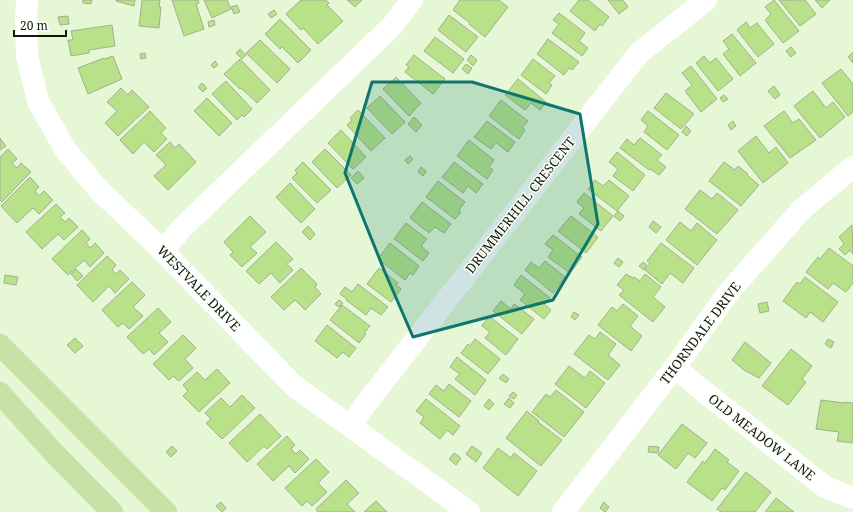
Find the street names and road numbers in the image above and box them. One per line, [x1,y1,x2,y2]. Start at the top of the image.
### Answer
street label: DRUMMERHILL CRESCENT [461,133,579,277]
street label: WESTVALE DRIVE [153,241,245,335]
street label: THORNDALE DRIVE [656,278,744,388]
street label: OLD MEADOW LANE [705,390,819,484]

